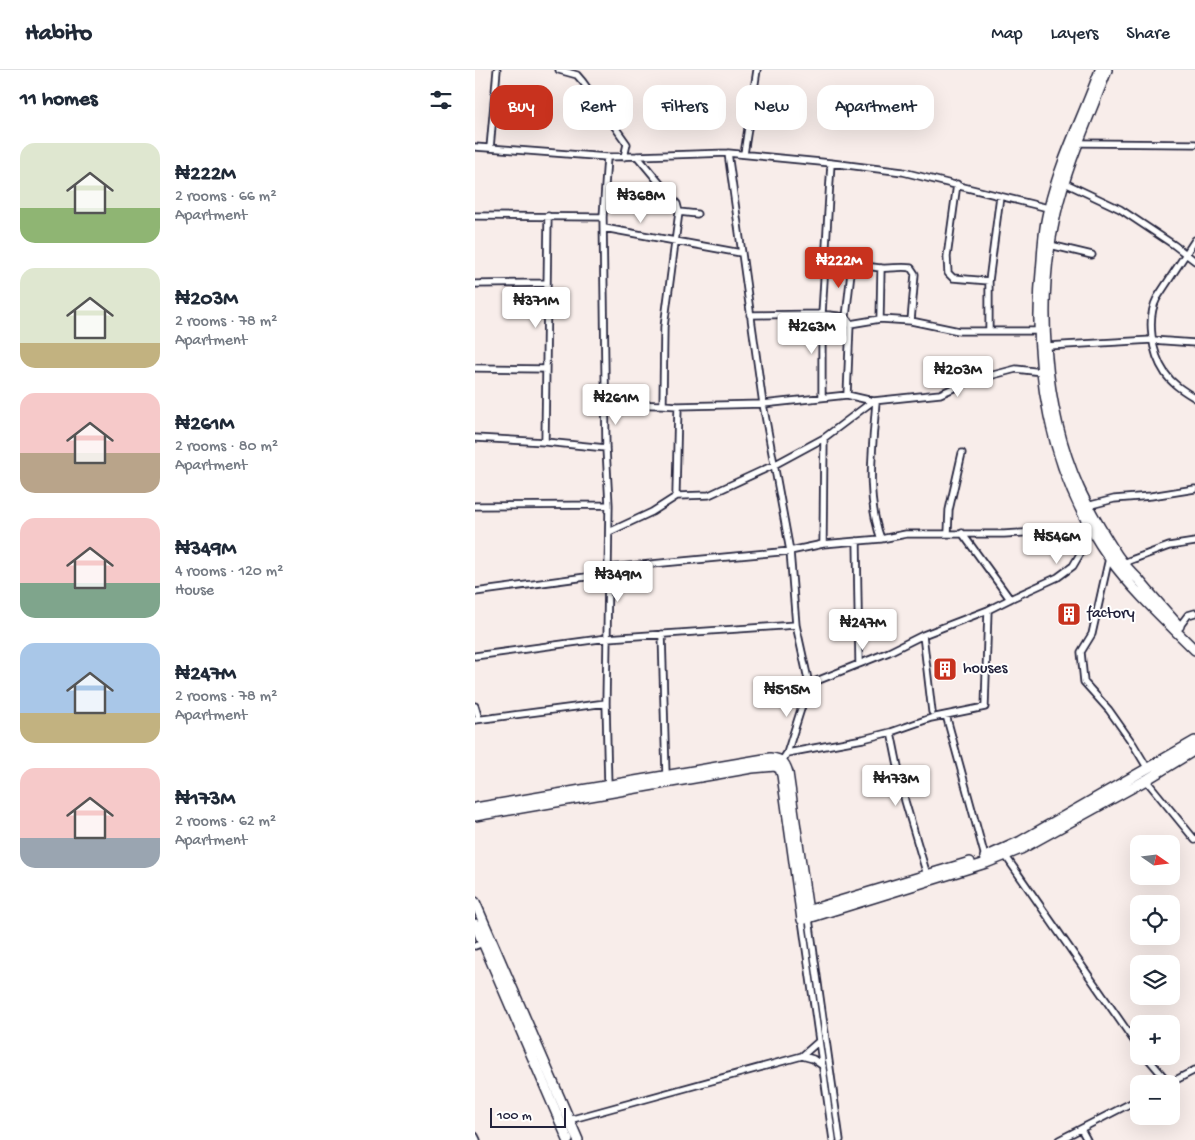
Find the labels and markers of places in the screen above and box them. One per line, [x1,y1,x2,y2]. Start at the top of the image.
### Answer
pin: ₦368M [606,182,676,224]
pin: ₦222M [804,246,874,289]
pin: ₦371M [501,286,571,329]
pin: ₦263M [777,312,847,355]
pin: ₦203M [923,356,993,398]
pin: ₦261M [581,384,651,426]
pin: ₦546M [1022,522,1092,565]
pin: ₦349M [583,560,653,603]
building icon: factory [1056,601,1082,627]
place label: factory [1086,605,1135,624]
pin: ₦247M [828,608,898,651]
building icon: houses [932,656,958,682]
place label: houses [963,660,1009,679]
pin: ₦515M [752,676,822,718]
pin: ₦173M [861,764,931,807]

